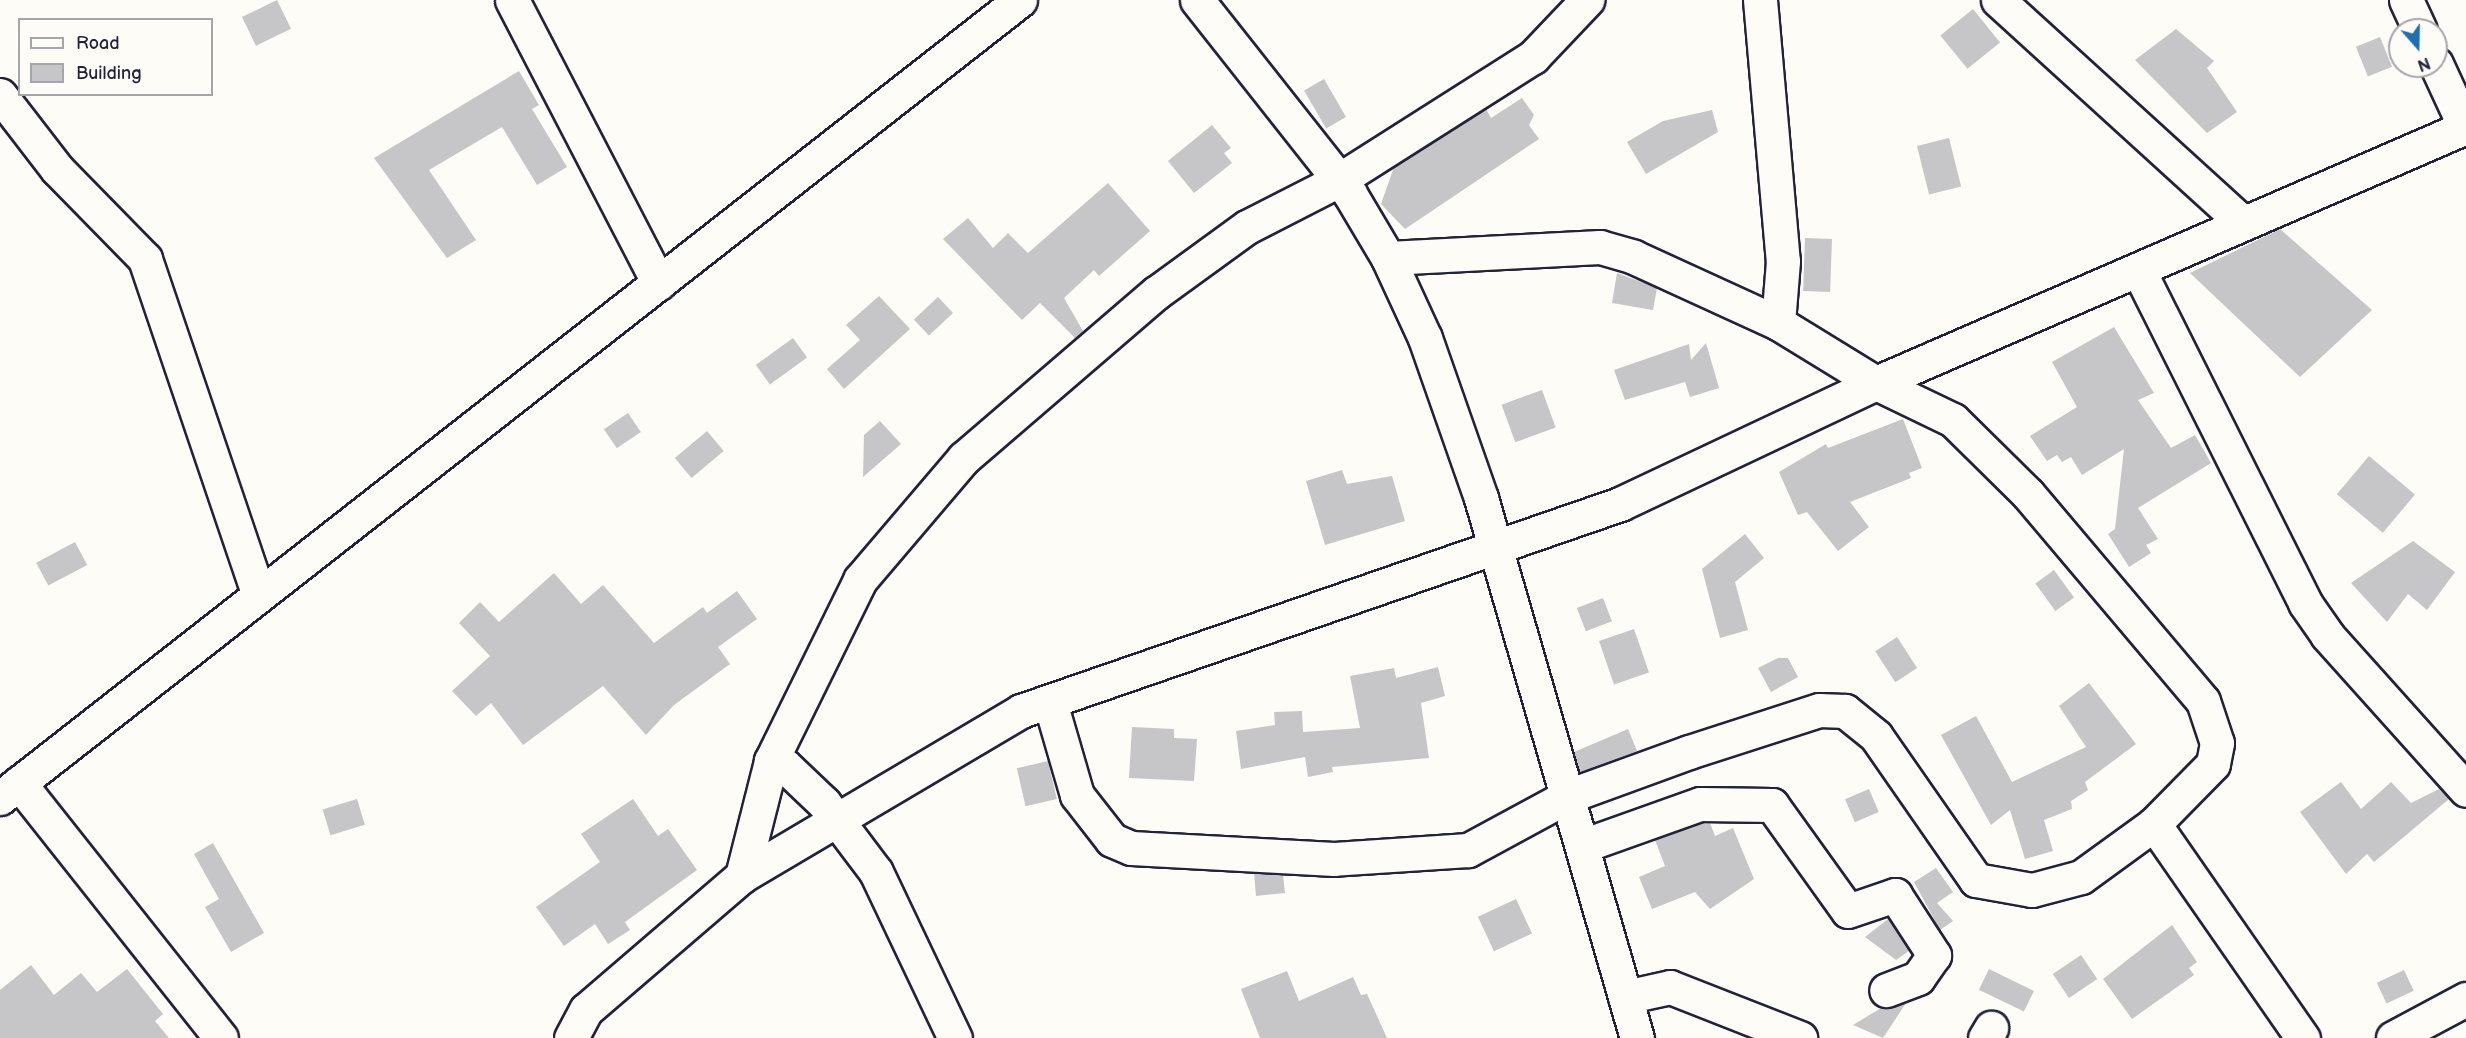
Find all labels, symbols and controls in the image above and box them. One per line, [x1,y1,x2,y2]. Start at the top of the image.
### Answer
legend [18,18,213,96]
north arrow [2388,18,2448,78]
text: Road [76,33,120,54]
text: N [2415,53,2433,74]
text: Building [76,63,142,84]

